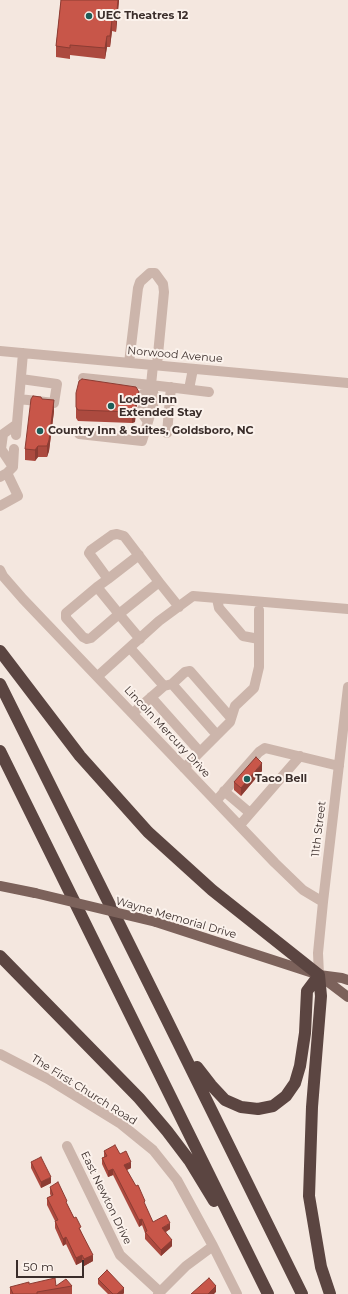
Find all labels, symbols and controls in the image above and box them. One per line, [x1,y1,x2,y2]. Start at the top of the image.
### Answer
place label: UEC Theatres 12 [97,9,188,23]
marker: UEC Theatres 12 [84,11,94,21]
street label: Norwood Avenue [127,344,223,366]
place label: Lodge Inn Extended Stay [119,393,202,419]
marker: Lodge Inn Extended Stay [106,401,116,411]
place label: Country Inn & Suites, Goldsboro, NC [48,424,254,438]
marker: Country Inn & Suites, Goldsboro, NC [35,426,45,436]
street label: Lincoln Mercury Drive [121,684,213,780]
place label: Taco Bell [255,772,307,786]
marker: Taco Bell [242,774,252,784]
street label: 11th Street [309,800,329,858]
street label: Wayne Memorial Drive [114,894,238,942]
street label: The First Church Road [29,1052,139,1128]
street label: East Newton Drive [78,1149,134,1247]
scale bar [18,1252,86,1278]
text: 50 m [23,1259,54,1274]

